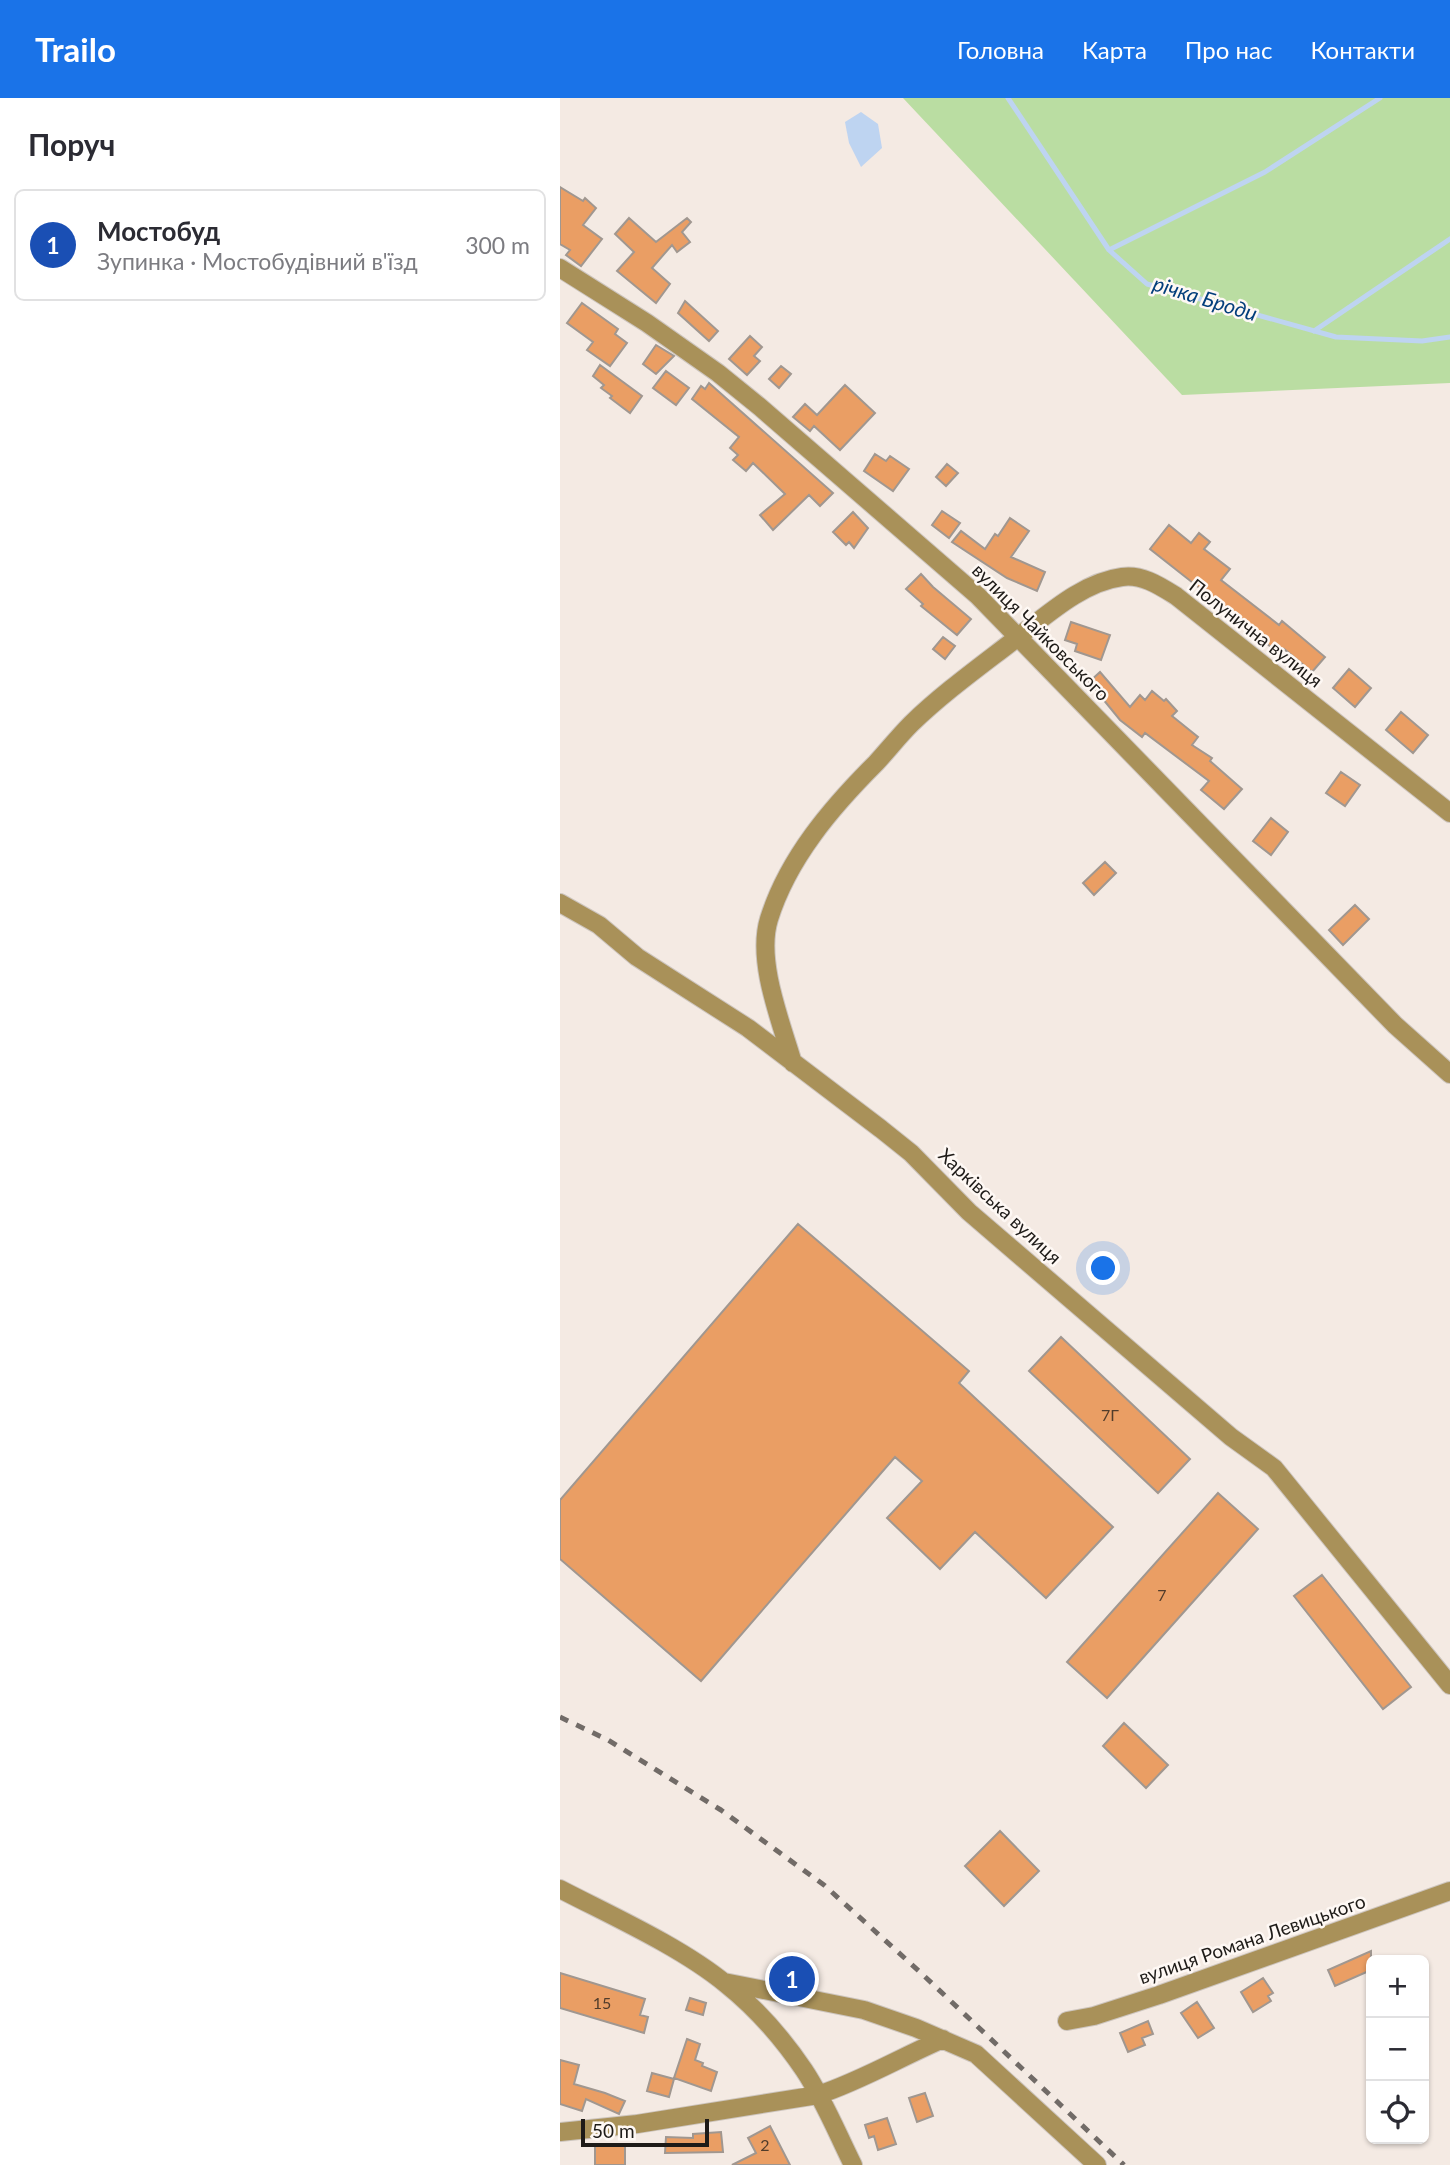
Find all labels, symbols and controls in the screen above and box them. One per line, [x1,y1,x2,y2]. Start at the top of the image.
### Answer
text: Trailo [35,29,116,69]
text: Головна [957,35,1044,64]
text: Карта [1082,35,1147,64]
text: Про нас [1185,35,1272,64]
text: Контакти [1310,35,1415,64]
text: Поруч [28,126,115,162]
text: Мостобуд [97,215,220,247]
text: 1 [46,231,60,259]
text: 300 m [465,231,530,259]
text: Зупинка · Мостобудівний в'їзд [97,247,418,275]
water label: річка Броди [1150,270,1261,325]
street label: вулиця Чайковського [968,558,1115,705]
street label: Полунична вулиця [1185,574,1327,692]
street label: Харківська вулиця [934,1143,1066,1268]
your location [1086,1251,1120,1285]
house number: 7Г [1101,1405,1119,1424]
house number: 7 [1157,1585,1167,1604]
street label: вулиця Романа Левицького [1135,1889,1368,1988]
pin: 1 [769,1953,815,2005]
map controls [1366,1955,1429,2144]
button: + [1366,1955,1429,2018]
house number: 15 [593,1993,611,2012]
button: − [1366,2018,1429,2081]
button: locate [1366,2081,1429,2144]
scale bar [581,2116,709,2148]
text: 50 m [592,2119,635,2142]
house number: 2 [760,2135,770,2154]

